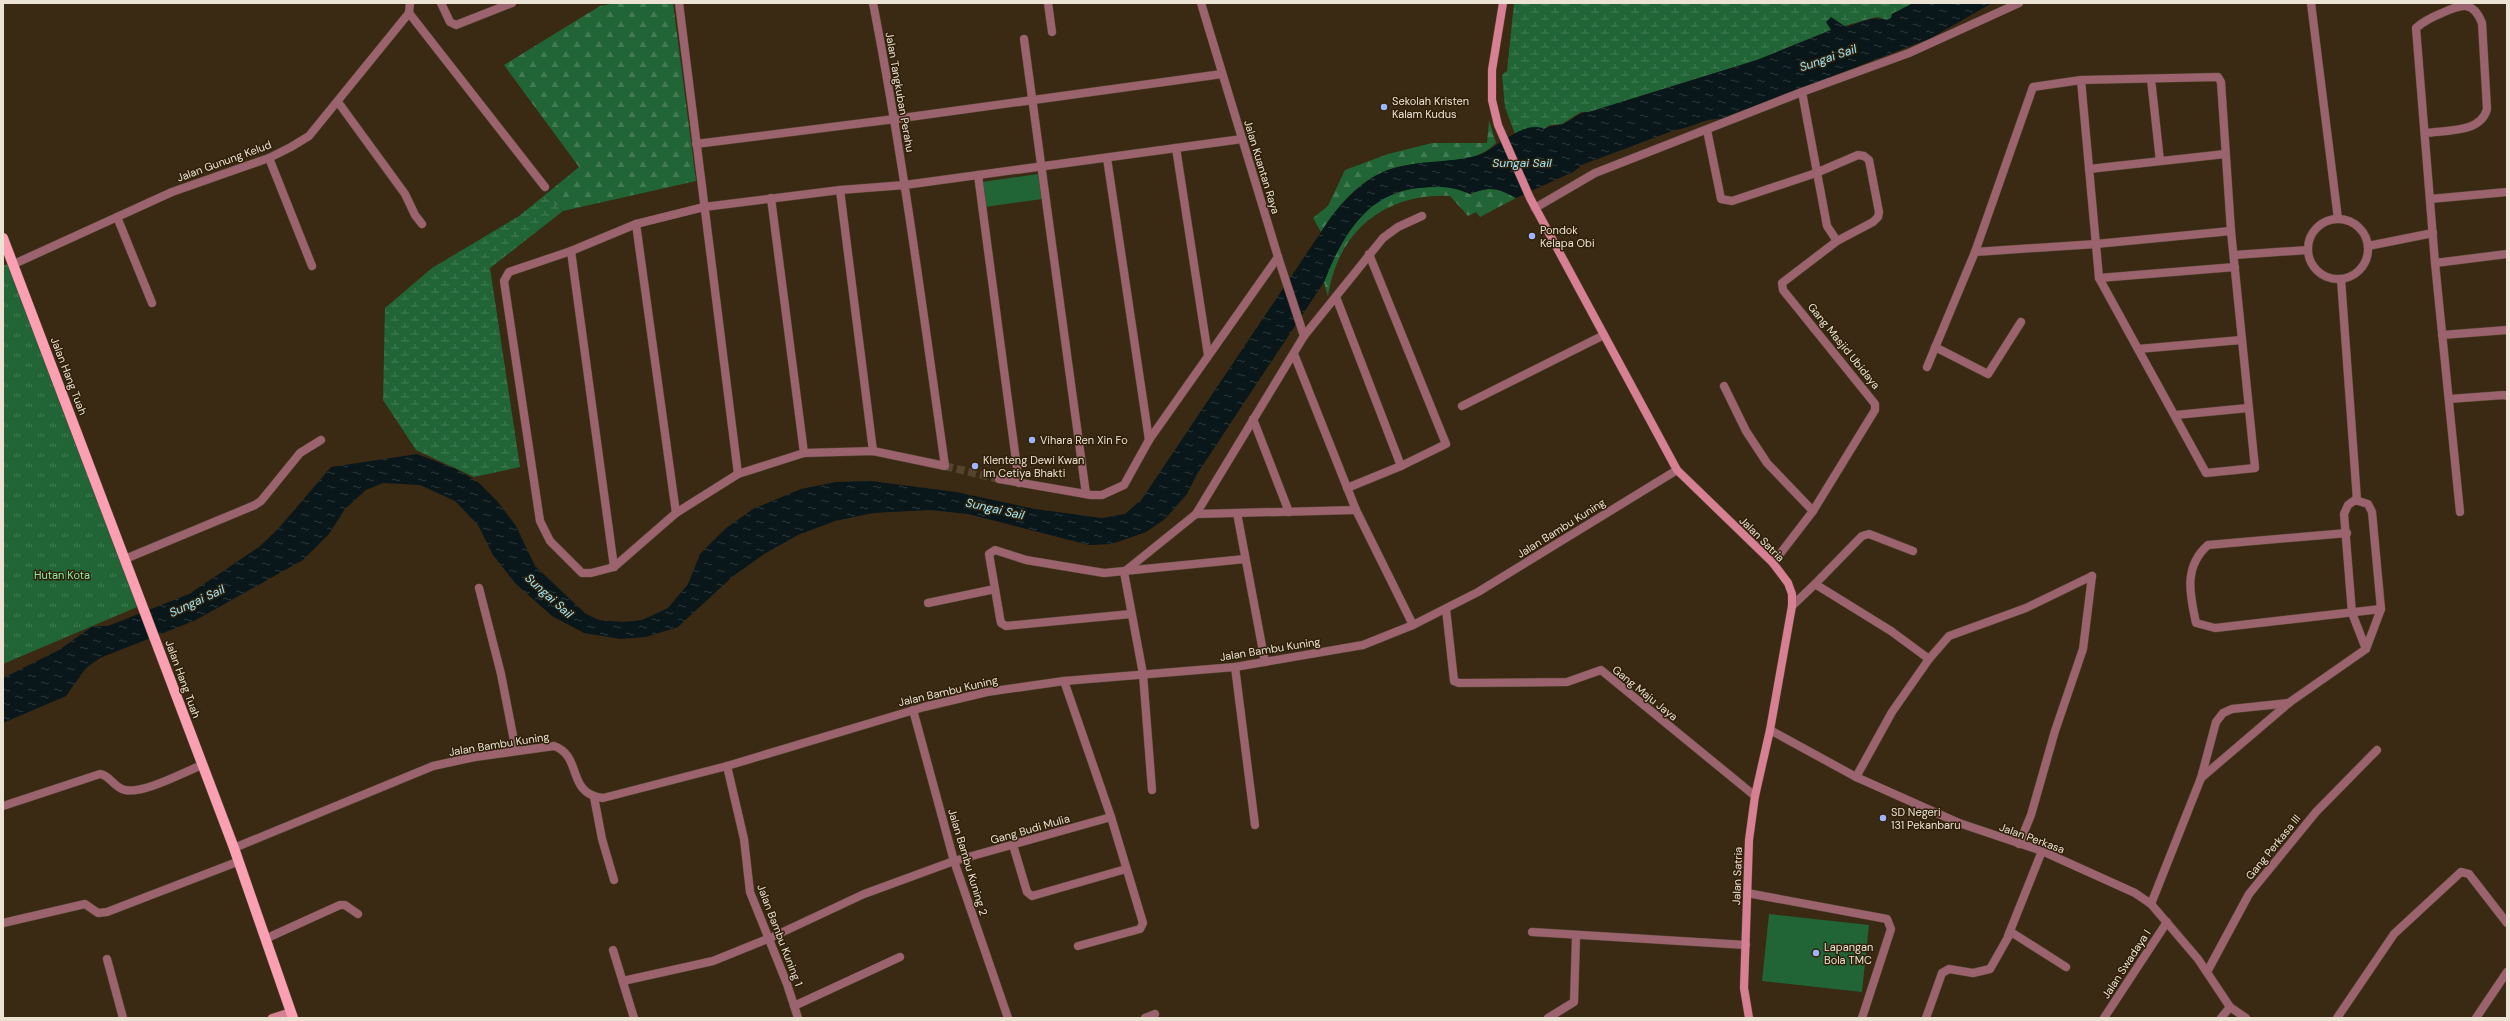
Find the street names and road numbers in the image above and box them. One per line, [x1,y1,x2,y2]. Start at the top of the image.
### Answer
street label: Jalan Tangkuban Perahu [883,31,917,153]
street label: Jalan Kuantan Raya [1241,118,1283,216]
street label: Jalan Gunung Kelud [175,137,273,185]
street label: Gang Masjid Ubidaya [1805,300,1883,392]
street label: Jalan Hang Tuah [48,335,90,417]
street label: Jalan Bambu Kuning [1514,495,1608,561]
street label: Jalan Satria [1736,513,1788,565]
street label: Jalan Bambu Kuning [1219,634,1321,664]
street label: Jalan Hang Tuah [162,638,204,720]
street label: Gang Maju Jaya [1610,662,1680,724]
street label: Jalan Bambu Kuning [897,673,999,709]
street label: Jalan Bambu Kuning [448,729,550,759]
street label: Jalan Bambu Kuning 2 [945,807,991,917]
street label: Gang Budi Mulia [989,811,1071,847]
street label: Gang Perkasa III [2242,812,2304,882]
street label: Jalan Perkasa [1997,820,2067,856]
street label: Jalan Satria [1729,847,1745,905]
street label: Jalan Bambu Kuning 1 [754,882,806,988]
street label: Jalan Swadaya I [2098,927,2154,1001]

